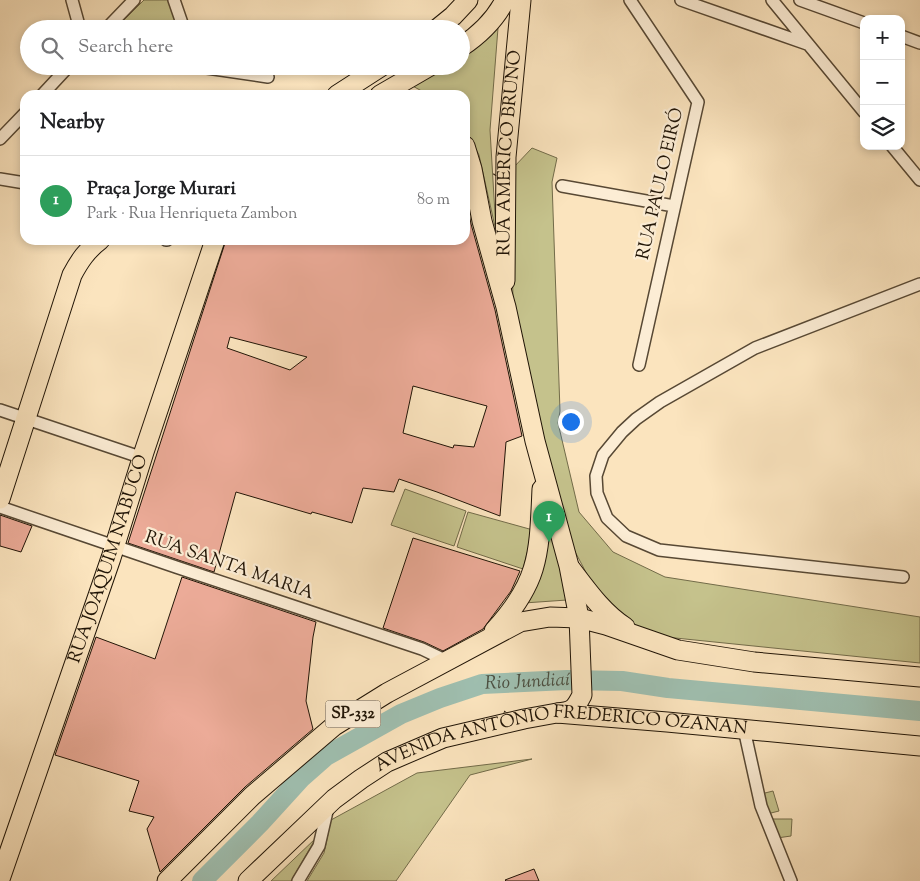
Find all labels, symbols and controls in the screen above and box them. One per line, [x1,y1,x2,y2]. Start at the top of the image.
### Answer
map controls [860,15,905,150]
button: + [860,15,905,60]
search box [20,20,470,75]
icon: search [38,34,66,62]
text: Search here [78,34,173,61]
street label: RUA AMÉRICO BRUNO [492,49,529,256]
button: − [860,60,905,105]
street label: RUA PAULO EIRÓ [630,105,691,263]
button: layers [860,105,905,150]
text: Nearby [40,108,105,138]
text: Praça Jorge Murari [87,176,236,203]
text: 1 [53,189,59,212]
text: 80 m [417,189,450,212]
text: Park · Rua Henriqueta Zambon [87,203,297,226]
your location [558,409,584,435]
street label: RUA JOAQUIM NABUCO [63,452,155,667]
pin: 1 [533,501,565,542]
street label: RUA SANTA MARIA [141,525,317,607]
water label: Rio Jundiaí [484,666,570,697]
street label: AVENIDA ANTÔNIO FREDERICO OZANAN [370,700,749,779]
road number: SP-332 [326,701,380,728]

